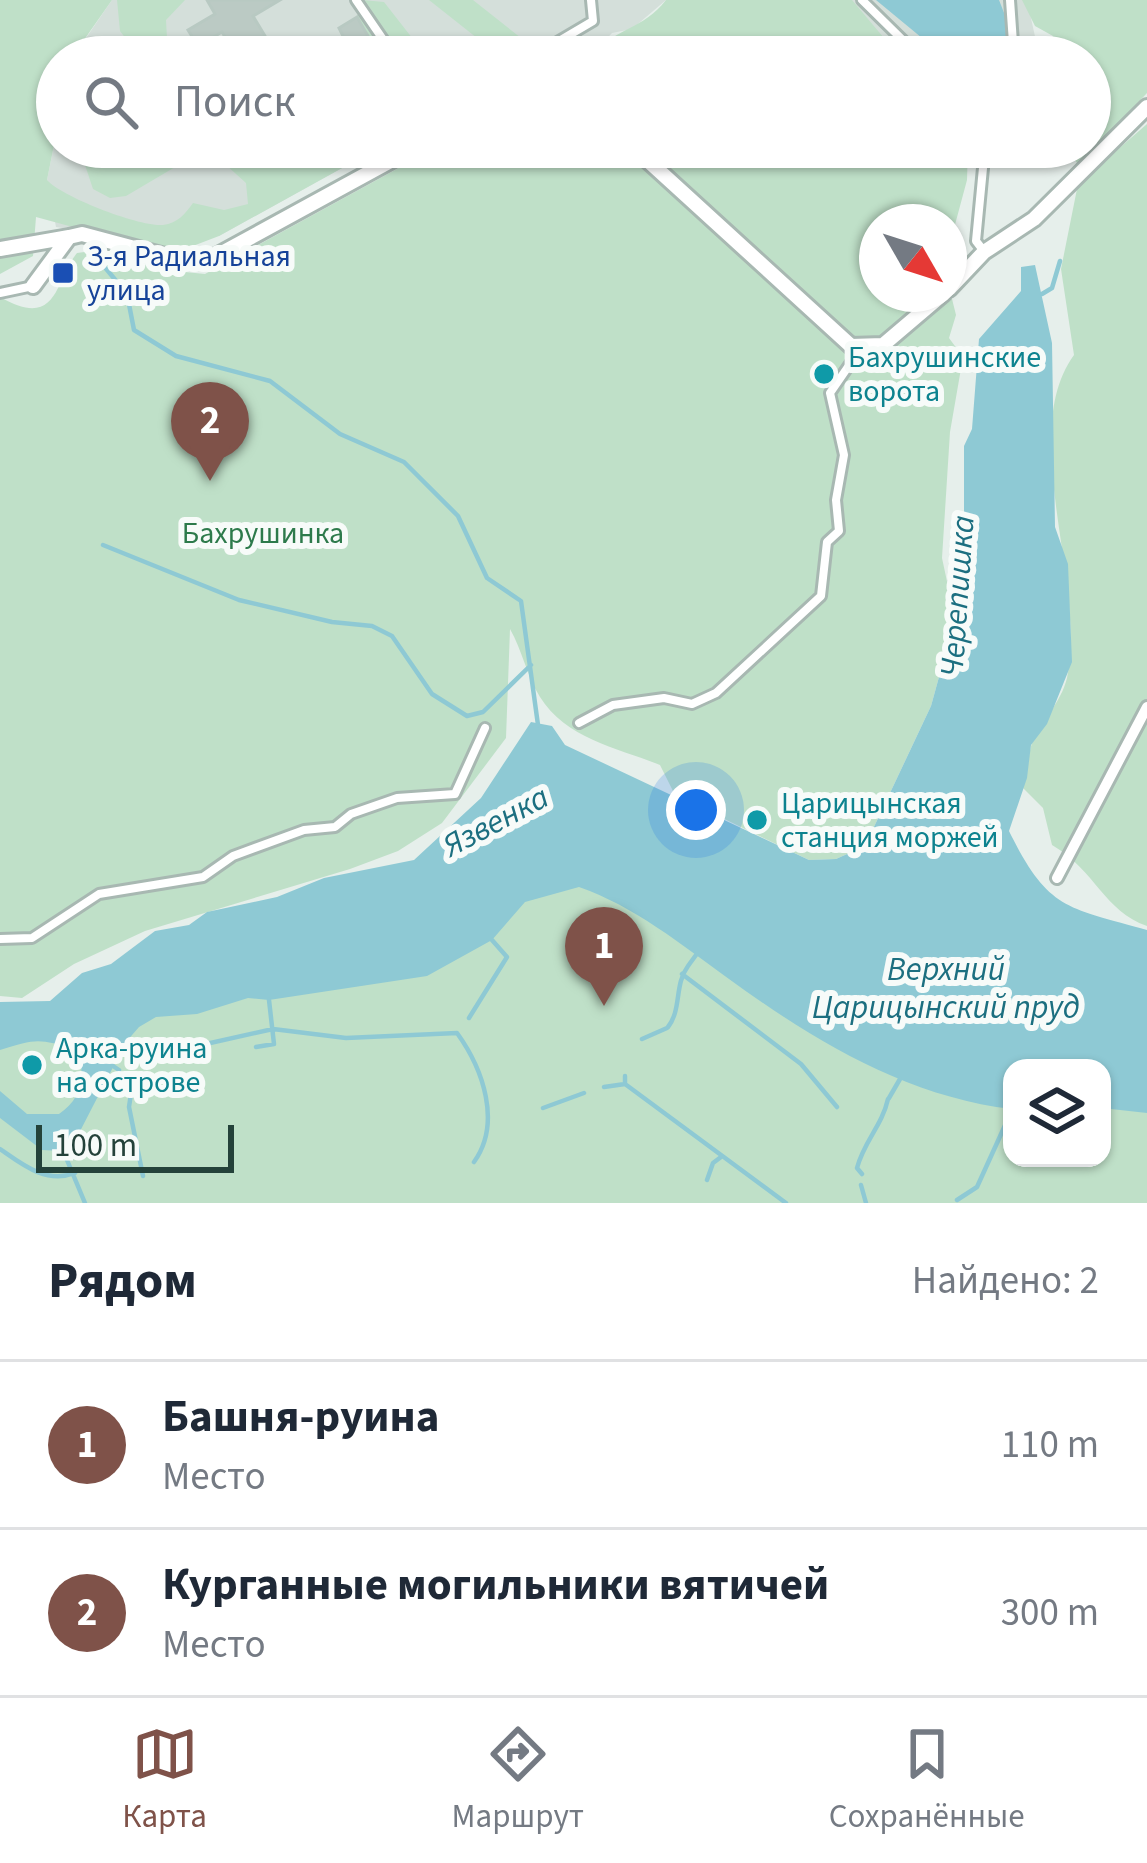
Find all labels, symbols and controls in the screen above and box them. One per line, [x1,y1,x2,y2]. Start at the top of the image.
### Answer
search box [36,36,1111,168]
icon: search [78,69,144,135]
text: Поиск [174,70,296,134]
north arrow [859,204,967,312]
place label: З-я Радиальная улица [87,235,291,312]
marker: З-я Радиальная улица [50,260,76,286]
place label: Бахрушинские ворота [848,336,1041,413]
marker: Бахрушинские ворота [811,361,837,387]
pin: 2 [171,382,249,481]
park label: Бахрушинка [182,512,344,555]
water label: Черепишка [928,514,987,679]
water label: Язвенка [433,774,557,869]
your location [666,780,726,840]
place label: Царицынская станция моржей [781,782,999,859]
marker: Царицынская станция моржей [744,807,770,833]
pin: 1 [565,907,643,1006]
water label: Верхний Царицынский пруд [812,946,1080,1031]
place label: Арка-руина на острове [56,1027,207,1104]
marker: Арка-руина на острове [19,1052,45,1078]
map controls [1003,1059,1111,1167]
button: layers [1003,1059,1111,1167]
scale bar [36,1119,234,1172]
text: 100 m [54,1122,137,1169]
text: Рядом [48,1245,197,1317]
text: Найдено: 2 [912,1253,1099,1309]
text: Башня-руина [162,1385,440,1449]
text: 1 [77,1417,97,1473]
text: 110 m [1001,1417,1099,1473]
text: Место [162,1449,266,1505]
text: Курганные могильники вятичей [162,1553,829,1617]
text: 2 [77,1585,97,1641]
text: 300 m [1001,1585,1099,1641]
text: Место [162,1617,266,1673]
tab: Карта [122,1721,207,1840]
tab: Маршрут [452,1721,584,1840]
tab: Сохранённые [829,1721,1025,1840]

